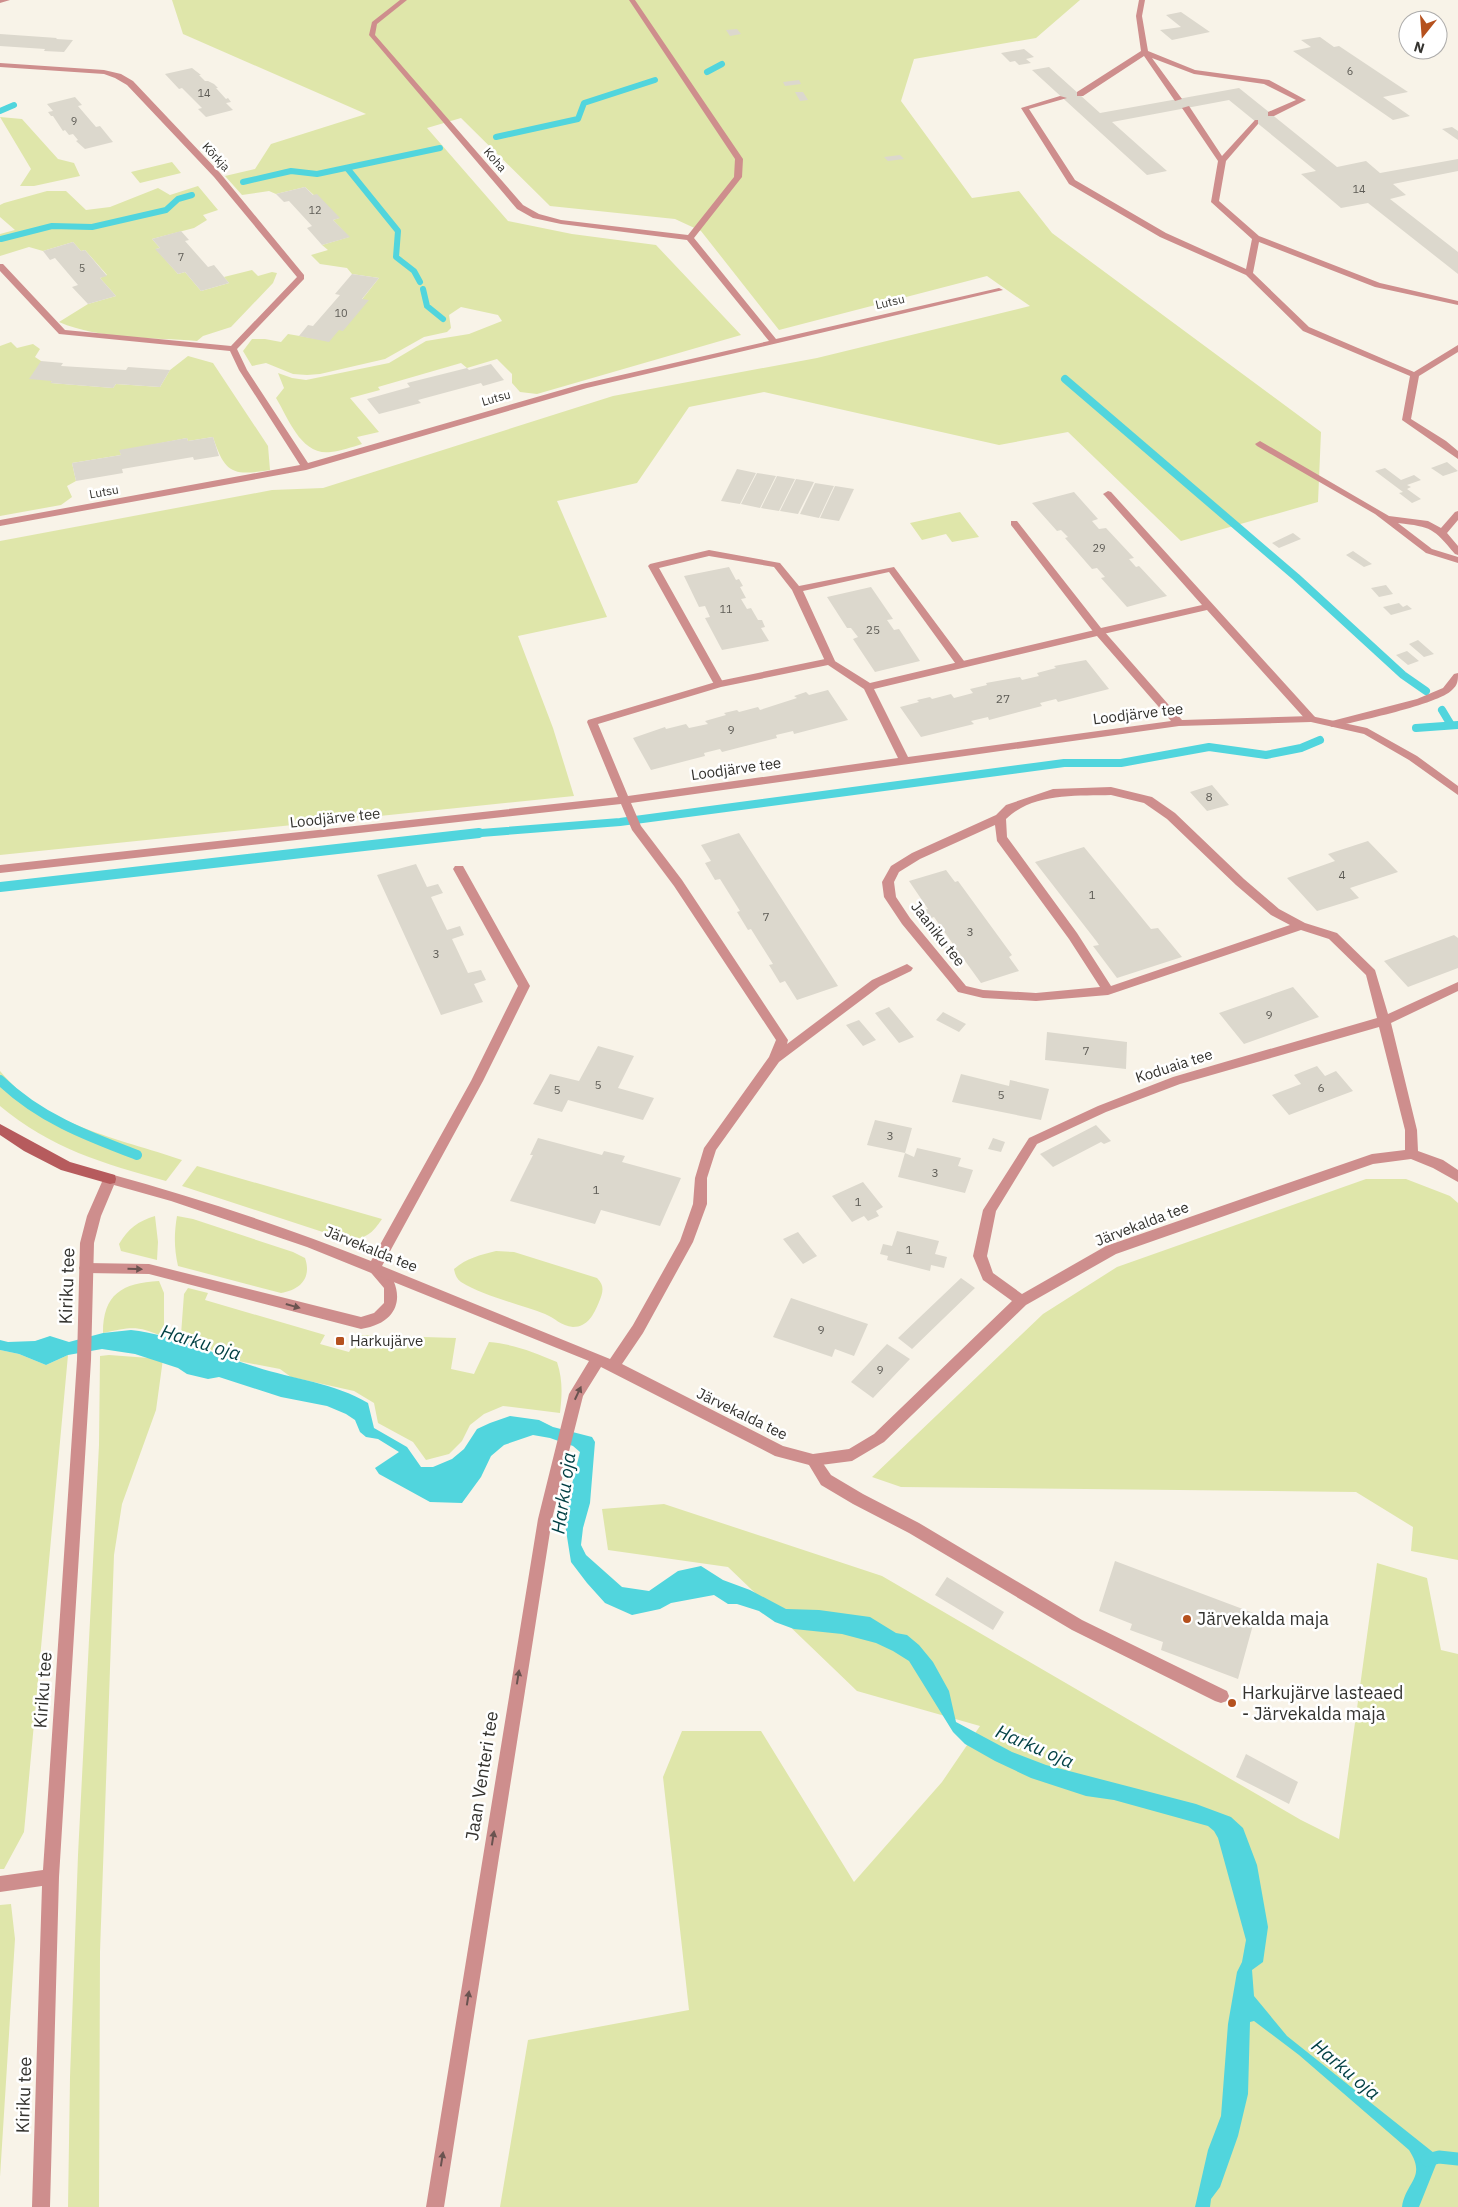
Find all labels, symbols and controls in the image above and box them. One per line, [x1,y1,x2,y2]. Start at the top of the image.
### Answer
north arrow [1398,10,1448,60]
text: N [1412,37,1427,58]
house number: 6 [1347,64,1353,78]
house number: 14 [197,86,211,100]
house number: 9 [71,114,77,128]
street label: Kõrkja [199,139,234,175]
street label: Koha [481,144,510,175]
house number: 14 [1352,182,1366,196]
house number: 12 [308,203,322,217]
house number: 7 [178,250,184,264]
house number: 5 [79,261,85,275]
street label: Lutsu [874,291,906,312]
house number: 10 [334,306,348,320]
street label: Lutsu [480,386,512,409]
street label: Lutsu [88,482,120,501]
house number: 29 [1092,541,1106,555]
house number: 11 [719,602,733,616]
house number: 25 [866,622,880,637]
house number: 27 [996,691,1010,706]
street label: Loodjärve tee [1092,699,1184,728]
house number: 9 [727,722,735,737]
street label: Loodjärve tee [690,753,782,784]
house number: 8 [1205,789,1213,804]
street label: Loodjärve tee [289,803,381,832]
house number: 4 [1338,867,1346,882]
house number: 1 [1088,887,1096,902]
street label: Jaaniku tee [907,897,970,970]
house number: 7 [762,909,770,924]
house number: 3 [966,924,974,939]
house number: 3 [432,946,440,961]
house number: 9 [1265,1007,1273,1022]
house number: 7 [1082,1043,1090,1058]
street label: Koduaia tee [1133,1044,1215,1087]
house number: 5 [594,1077,602,1092]
house number: 6 [1317,1080,1325,1095]
house number: 5 [553,1082,561,1097]
house number: 5 [997,1087,1005,1102]
house number: 3 [886,1128,894,1143]
house number: 3 [931,1165,939,1180]
house number: 1 [592,1182,600,1197]
house number: 1 [854,1194,862,1209]
street label: Järvekalda tee [1092,1197,1191,1250]
street label: Järvekalda tee [322,1221,420,1276]
house number: 1 [905,1242,913,1257]
street label: Kiriku tee [54,1247,79,1325]
one-way arrow [127,1265,143,1273]
one-way arrow [285,1302,300,1310]
water label: Harku oja [158,1318,244,1366]
house number: 9 [817,1322,825,1337]
place label: Harkujärve [350,1331,423,1350]
marker: Harkujärve [334,1335,346,1347]
house number: 9 [876,1362,884,1377]
street label: Järvekalda tee [694,1383,791,1444]
one-way arrow [574,1386,582,1400]
water label: Harku oja [545,1451,581,1535]
place label: Järvekalda maja [1197,1607,1329,1630]
marker: Järvekalda maja [1181,1613,1193,1625]
street label: Kiriku tee [28,1651,57,1729]
one-way arrow [514,1669,522,1685]
place label: Harkujärve lasteaed - Järvekalda maja [1242,1681,1403,1725]
marker: Harkujärve lasteaed - Järvekalda maja [1226,1697,1238,1709]
street label: Jaan Venteri tee [460,1709,503,1842]
water label: Harku oja [992,1719,1078,1773]
one-way arrow [489,1829,497,1845]
one-way arrow [464,1990,472,2006]
water label: Harku oja [1307,2033,1385,2105]
street label: Kiriku tee [11,2056,36,2134]
one-way arrow [439,2150,447,2166]

